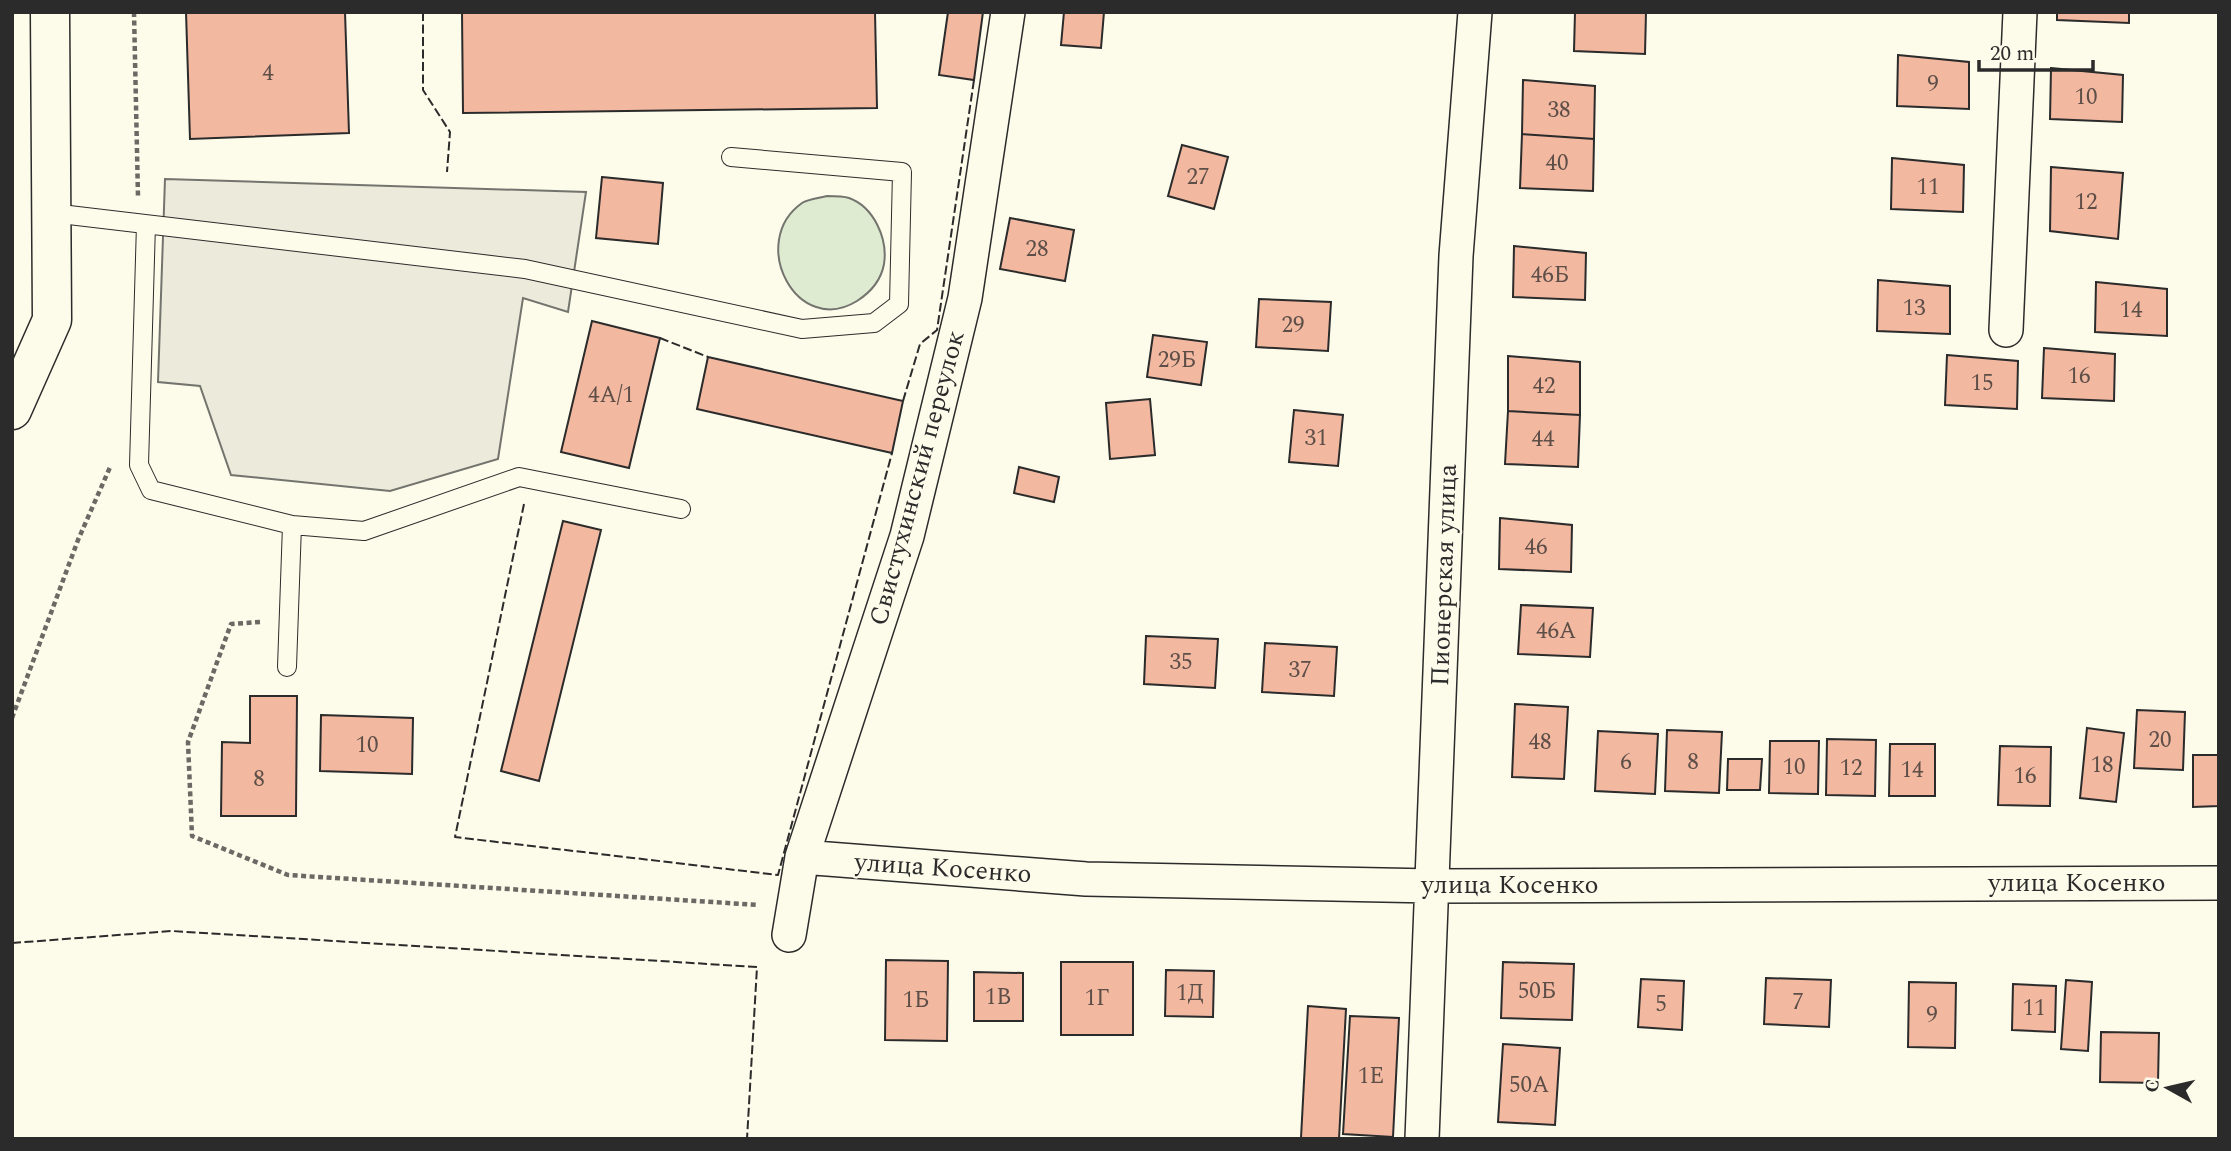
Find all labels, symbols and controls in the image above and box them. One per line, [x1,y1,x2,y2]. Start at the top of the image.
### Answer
scale bar [1979,28,2093,72]
text: 20 m [1990,38,2034,70]
house number: 4 [262,56,274,91]
house number: 9 [1927,67,1939,102]
house number: 10 [2075,80,2098,115]
house number: 38 [1548,93,1571,128]
house number: 40 [1546,146,1569,181]
house number: 27 [1187,160,1210,195]
house number: 11 [1917,170,1940,205]
house number: 12 [2075,185,2098,220]
house number: 28 [1026,232,1049,267]
house number: 46Б [1531,258,1569,293]
house number: 13 [1903,291,1926,326]
house number: 14 [2120,293,2143,328]
house number: 29 [1282,308,1305,343]
street label: Свистухинский переулок [858,326,976,630]
house number: 29Б [1158,343,1196,378]
house number: 16 [2068,359,2091,394]
house number: 15 [1971,366,1994,401]
house number: 42 [1533,369,1556,404]
house number: 4А/1 [588,378,634,413]
house number: 31 [1305,421,1328,456]
house number: 44 [1532,422,1555,457]
street label: Пионерская улица [1420,463,1468,687]
house number: 46 [1525,530,1548,565]
house number: 46А [1536,614,1576,649]
house number: 35 [1170,645,1193,680]
house number: 37 [1289,653,1312,688]
house number: 20 [2149,723,2172,758]
house number: 48 [1529,725,1552,760]
house number: 10 [356,728,379,763]
house number: 6 [1620,745,1632,780]
house number: 8 [1687,745,1699,780]
house number: 18 [2091,748,2114,783]
house number: 10 [1783,750,1806,785]
house number: 12 [1840,751,1863,786]
house number: 14 [1901,753,1924,788]
house number: 16 [2014,759,2037,794]
house number: 8 [253,762,265,797]
street label: улица Косенко [852,842,1033,894]
street label: улица Косенко [1987,863,2166,903]
street label: улица Косенко [1420,865,1599,905]
house number: 50Б [1518,974,1556,1009]
house number: 1Д [1176,976,1204,1011]
house number: 1В [985,980,1011,1015]
house number: 1Г [1084,981,1110,1016]
house number: 1Б [903,983,929,1018]
house number: 7 [1792,985,1804,1020]
house number: 5 [1655,987,1667,1022]
house number: 11 [2023,991,2046,1026]
house number: 9 [1926,998,1938,1033]
north arrow [2133,1053,2203,1123]
house number: 1Е [1358,1059,1384,1094]
house number: 50А [1509,1068,1549,1103]
text: С [2137,1077,2168,1095]

